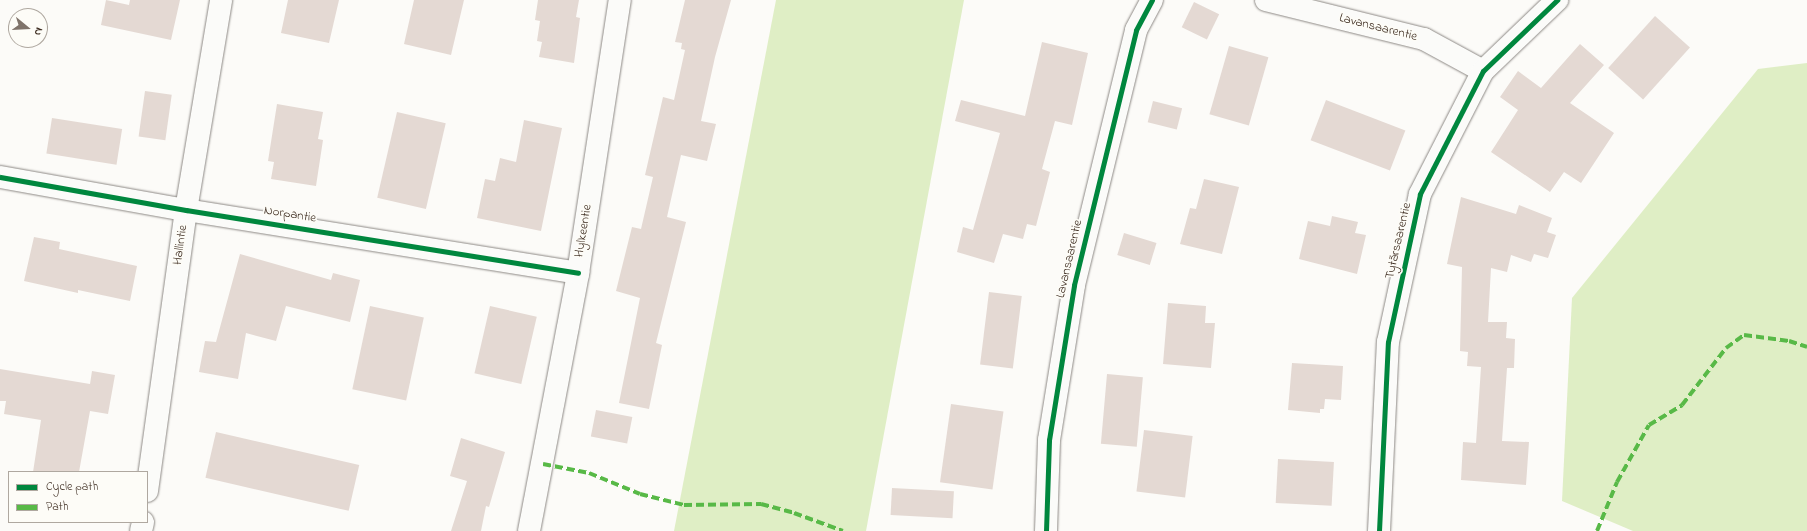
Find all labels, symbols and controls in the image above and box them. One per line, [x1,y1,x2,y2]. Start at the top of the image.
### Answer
north arrow [8,8,48,48]
street label: Lavansaarentie [1337,11,1419,45]
text: N [30,25,47,37]
street label: Tytärsaarentie [1383,201,1415,281]
street label: Norpantie [263,203,317,227]
street label: Hylkeentie [572,203,596,259]
street label: Lavansaarentie [1053,218,1087,300]
street label: Hallintie [170,224,192,266]
legend [8,471,148,523]
text: Cycle path [46,478,98,496]
text: Path [46,498,68,516]

